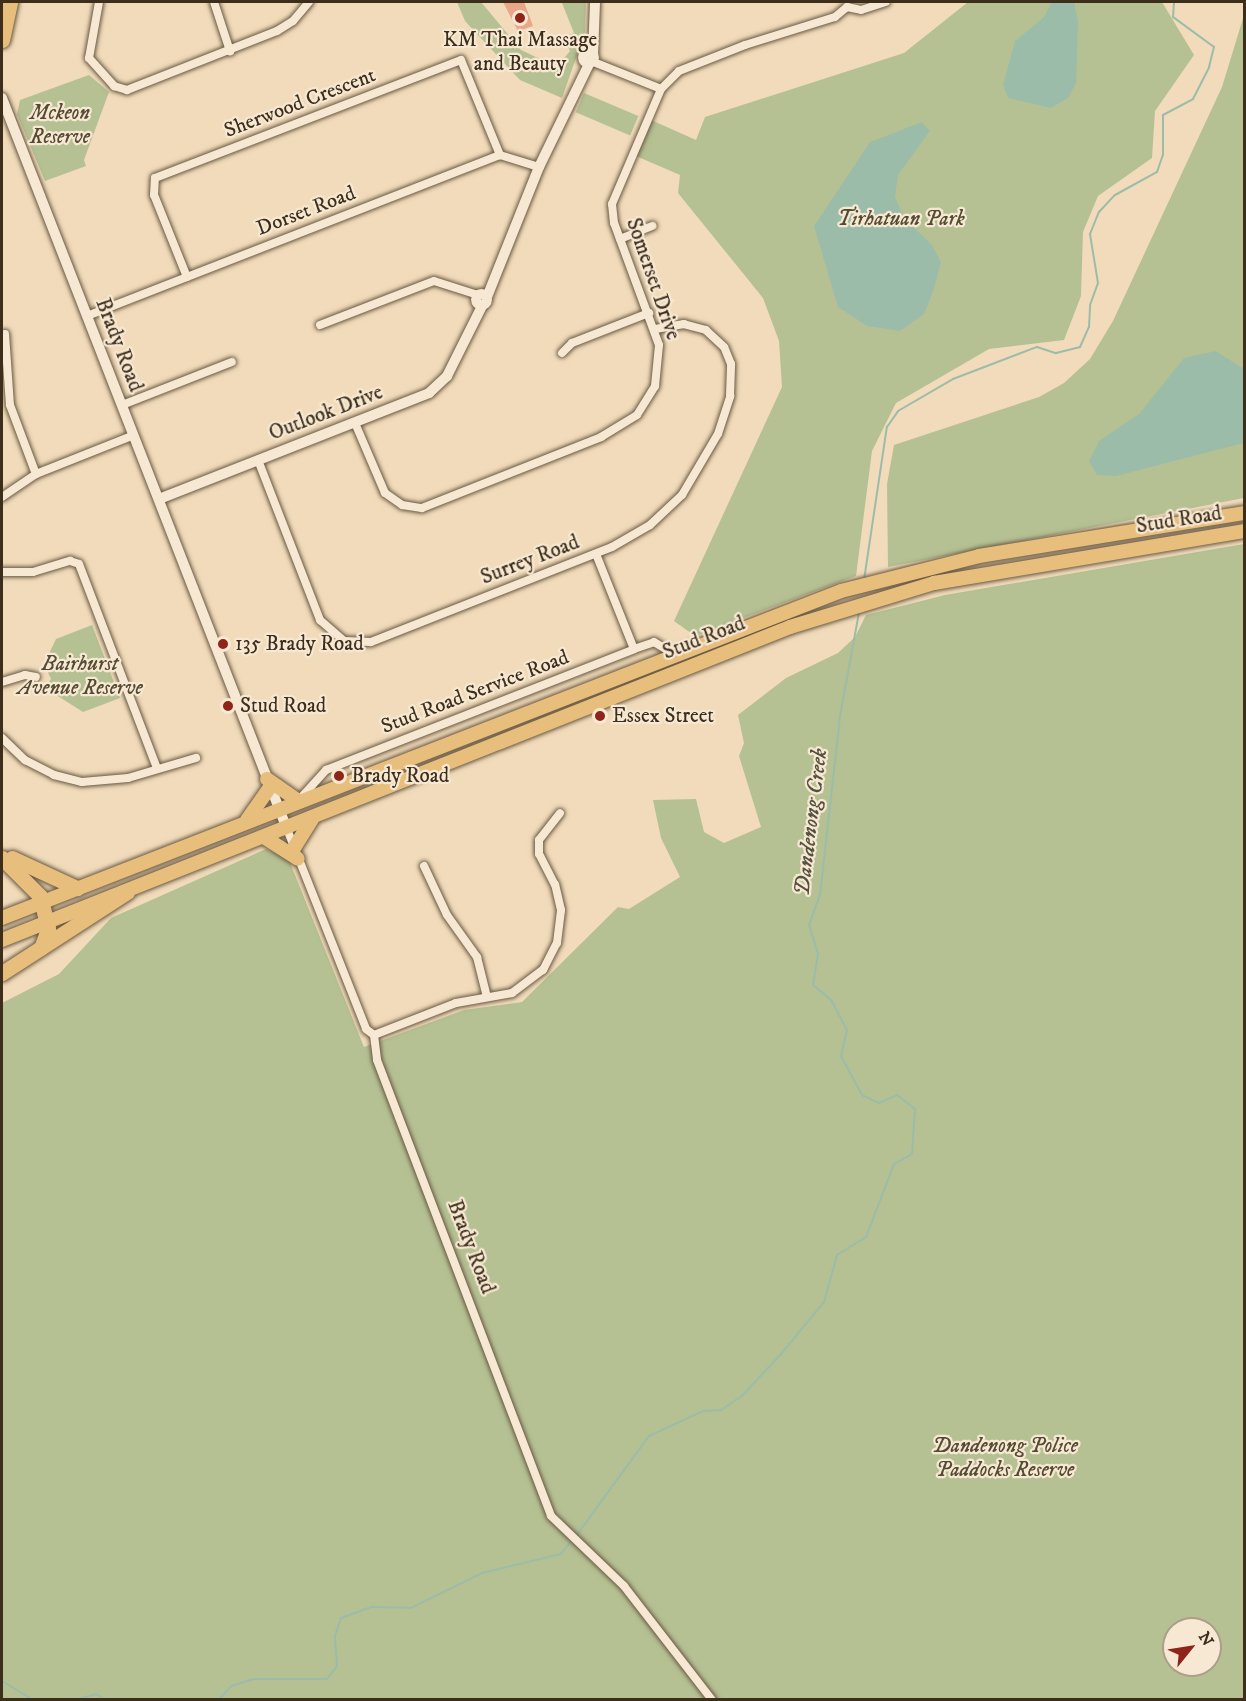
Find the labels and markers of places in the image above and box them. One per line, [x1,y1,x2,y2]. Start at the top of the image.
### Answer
marker: KM Thai Massage and Beauty [513,11,527,25]
place label: KM Thai Massage and Beauty [443,27,597,77]
place label: 135 Brady Road [235,631,364,657]
marker: 135 Brady Road [216,637,230,651]
place label: Stud Road [240,693,326,719]
marker: Stud Road [221,699,235,713]
place label: Essex Street [612,703,714,729]
marker: Essex Street [593,709,607,723]
place label: Brady Road [351,763,449,789]
marker: Brady Road [332,769,346,783]

